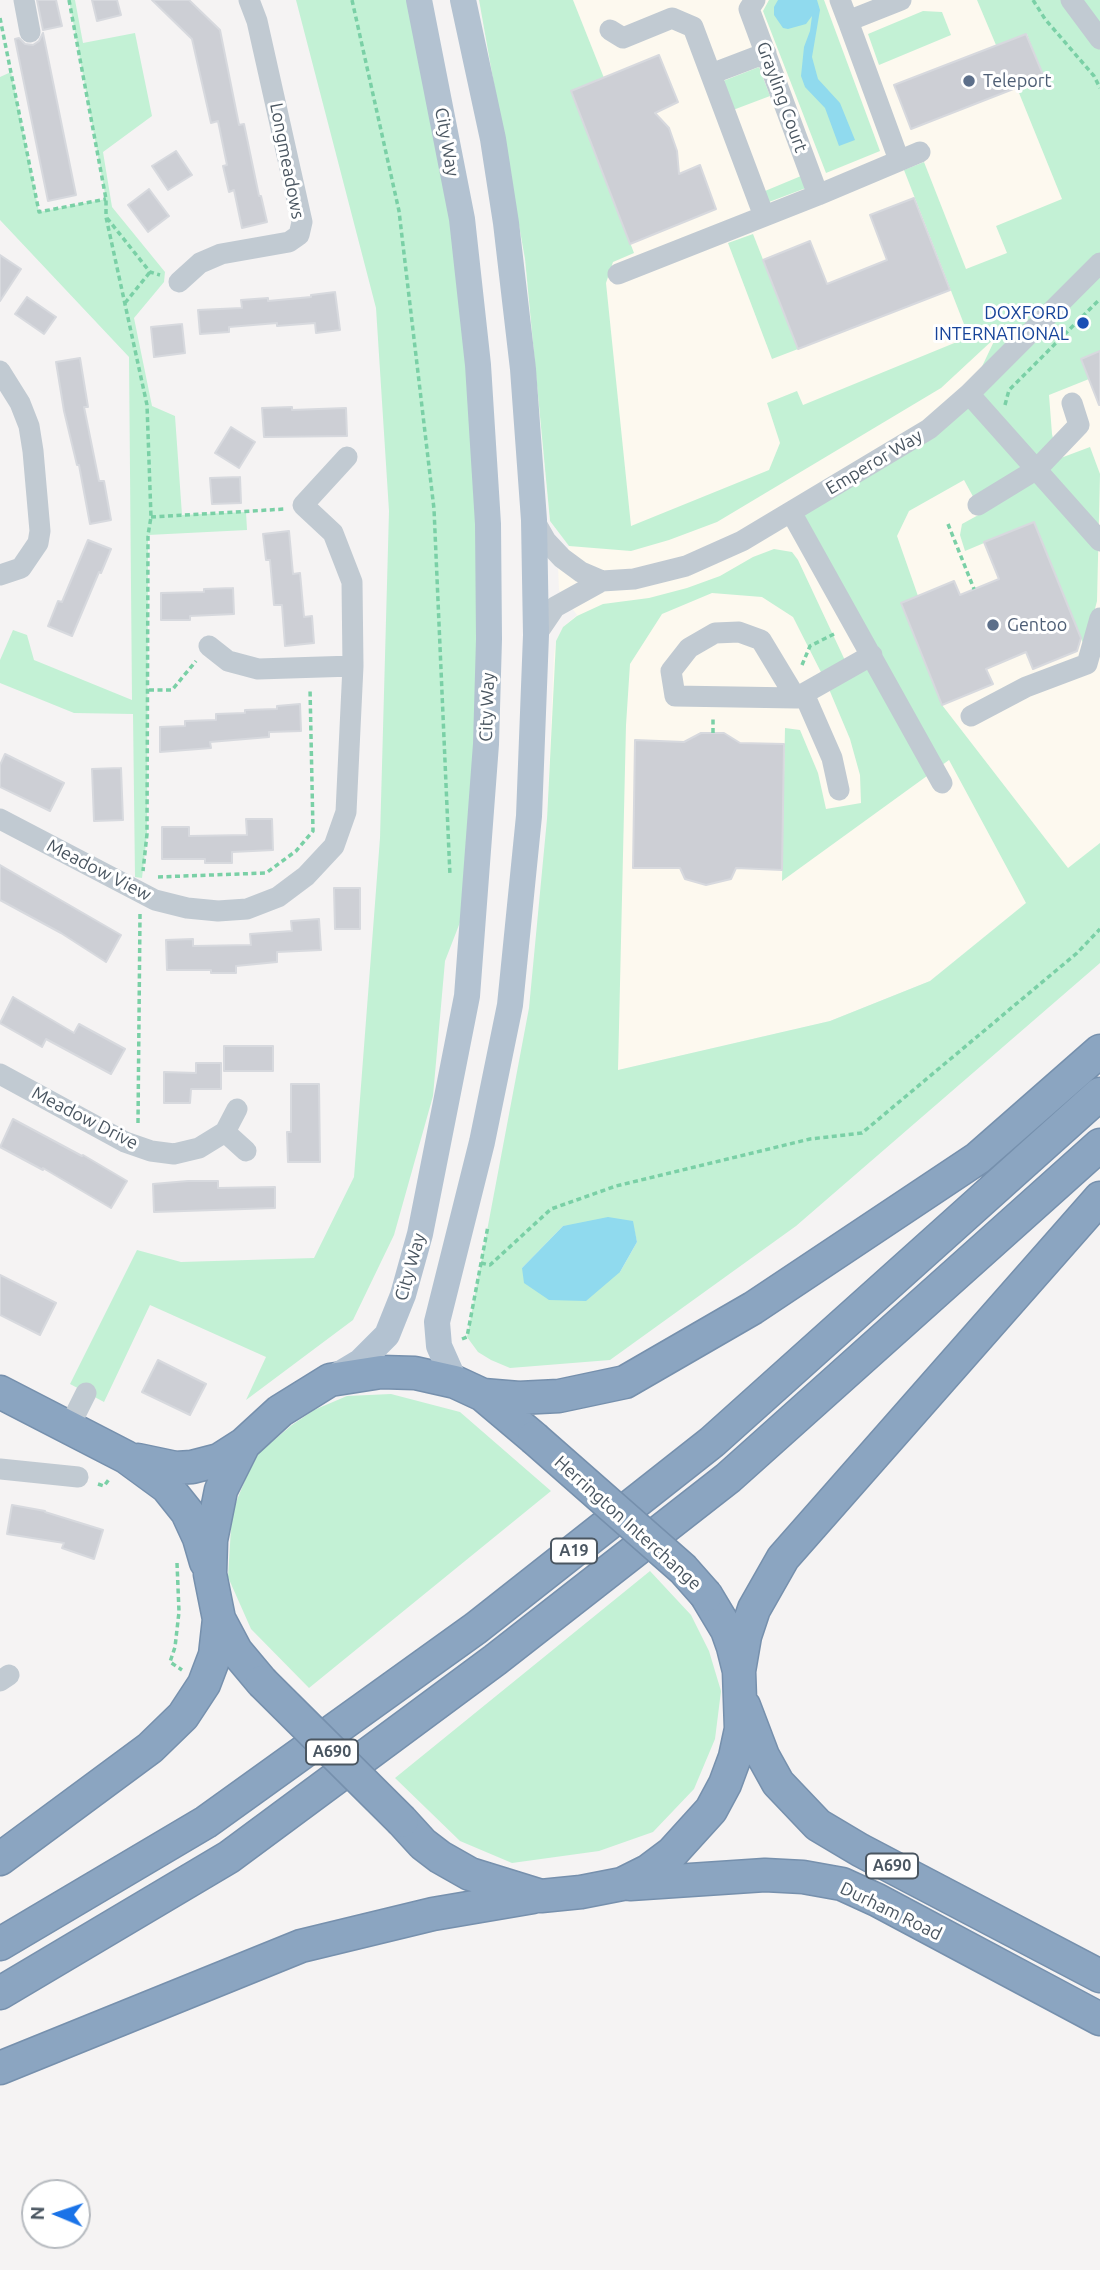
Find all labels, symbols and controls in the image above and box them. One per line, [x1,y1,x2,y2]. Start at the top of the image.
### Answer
street label: Grayling Court [752,39,812,155]
place label: Teleport [983,70,1052,92]
marker: Teleport [961,73,977,89]
street label: Longmeadows [265,101,309,221]
street label: City Way [430,106,464,178]
place label: DOXFORD INTERNATIONAL [934,302,1069,344]
marker: DOXFORD INTERNATIONAL [1075,315,1091,331]
street label: Emperor Way [822,425,926,499]
place label: Gentoo [1007,614,1067,636]
marker: Gentoo [985,617,1001,633]
street label: City Way [475,672,499,742]
street label: Meadow View [43,834,155,906]
street label: Meadow Drive [28,1082,142,1154]
street label: City Way [390,1231,430,1303]
street label: Herrington Interchange [550,1451,706,1595]
road number: A19 [551,1539,597,1564]
road number: A690 [306,1740,358,1764]
road number: A690 [866,1854,918,1878]
street label: Durham Road [837,1877,945,1945]
north arrow [21,2179,91,2249]
text: N [26,2206,48,2221]

